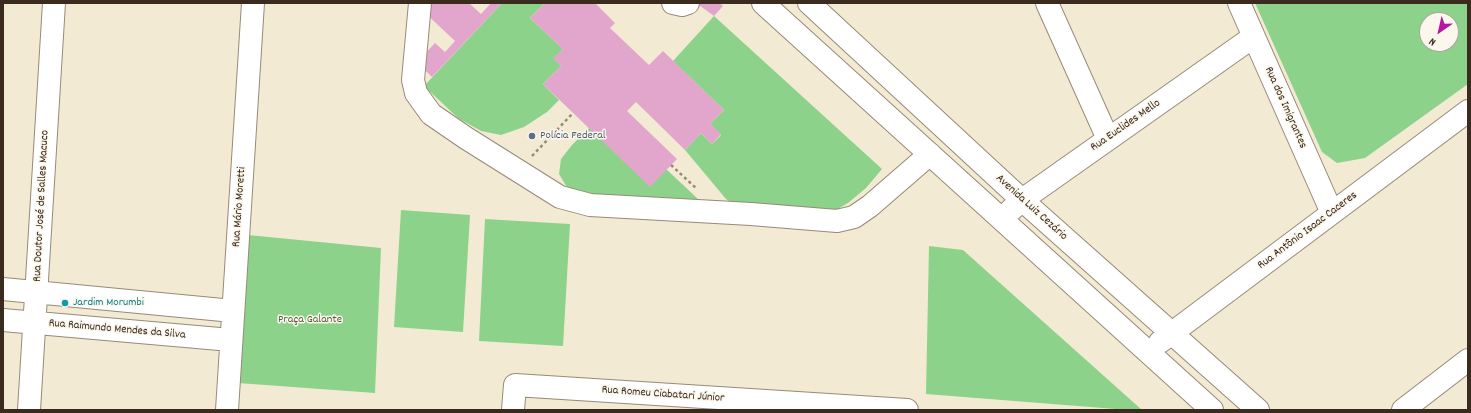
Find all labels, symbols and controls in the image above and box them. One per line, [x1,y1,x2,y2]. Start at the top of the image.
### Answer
north arrow [1419,12,1459,52]
text: N [1426,33,1440,49]
street label: Rua dos Imigrantes [1261,65,1309,151]
street label: Rua Euclides Mello [1088,97,1164,155]
place label: Polícia Federal [540,129,606,143]
street label: Rua Doutor José de Salles Macuco [31,130,53,282]
marker: Polícia Federal [527,131,537,141]
street label: Rua Mário Moretti [230,166,250,248]
street label: Avenida Luiz Cezário [992,172,1070,244]
street label: Rua Antônio Isaac Caceres [1255,189,1361,273]
place label: Jardim Morumbi [73,296,144,310]
marker: Jardim Morumbi [60,298,70,308]
park label: Praça Galante [278,313,342,327]
street label: Rua Raimundo Mendes da Silva [48,317,186,343]
street label: Rua Romeu Ciabatari Júnior [601,384,725,406]

